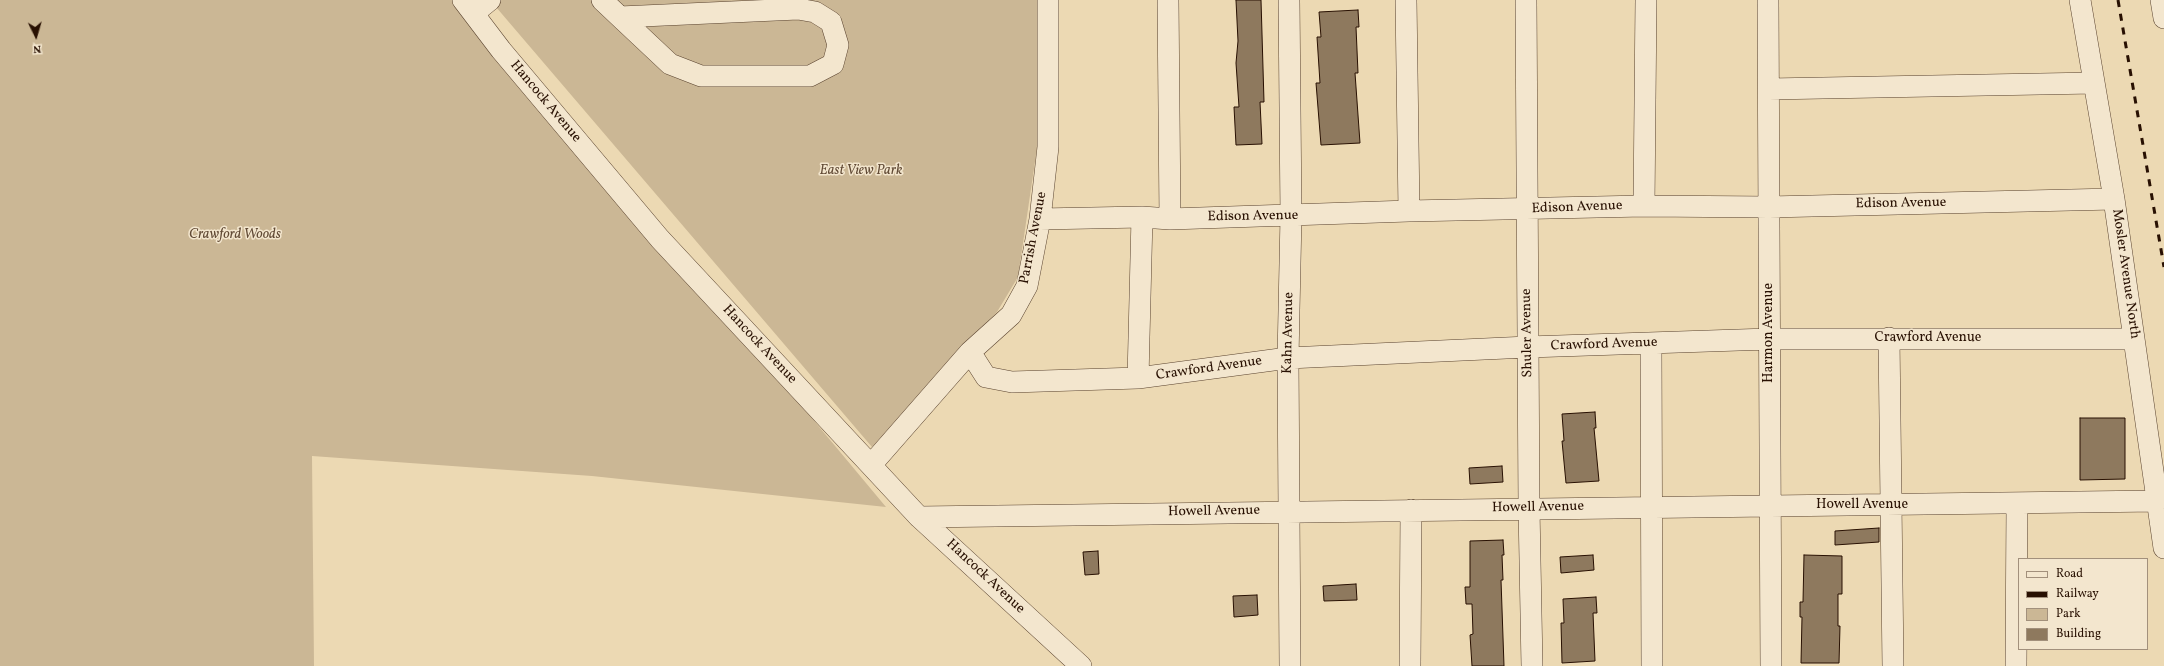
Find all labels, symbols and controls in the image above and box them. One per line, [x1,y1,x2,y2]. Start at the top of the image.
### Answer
north arrow [16,16,56,56]
text: N [32,41,42,56]
street label: Hancock Avenue [506,58,584,146]
park label: East View Park [820,163,902,179]
street label: Parrish Avenue [1017,190,1051,286]
street label: Edison Avenue [1855,195,1947,213]
street label: Edison Avenue [1531,198,1623,218]
street label: Edison Avenue [1207,208,1299,226]
street label: Mosler Avenue North [2108,208,2142,340]
park label: Crawford Woods [189,227,281,243]
street label: Harmon Avenue [1761,283,1777,383]
street label: Shuler Avenue [1519,288,1537,378]
street label: Kahn Avenue [1280,292,1298,374]
street label: Hancock Avenue [718,302,800,388]
street label: Crawford Avenue [1875,330,1981,346]
street label: Crawford Avenue [1550,335,1658,355]
street label: Crawford Avenue [1155,353,1263,385]
street label: Howell Avenue [1816,497,1908,513]
street label: Howell Avenue [1492,499,1584,517]
street label: Howell Avenue [1168,503,1260,521]
street label: Hancock Avenue [942,536,1028,618]
legend [2018,558,2148,650]
text: Road [2056,566,2083,582]
text: Railway [2056,586,2099,602]
text: Park [2056,606,2081,622]
text: Building [2056,626,2101,642]

